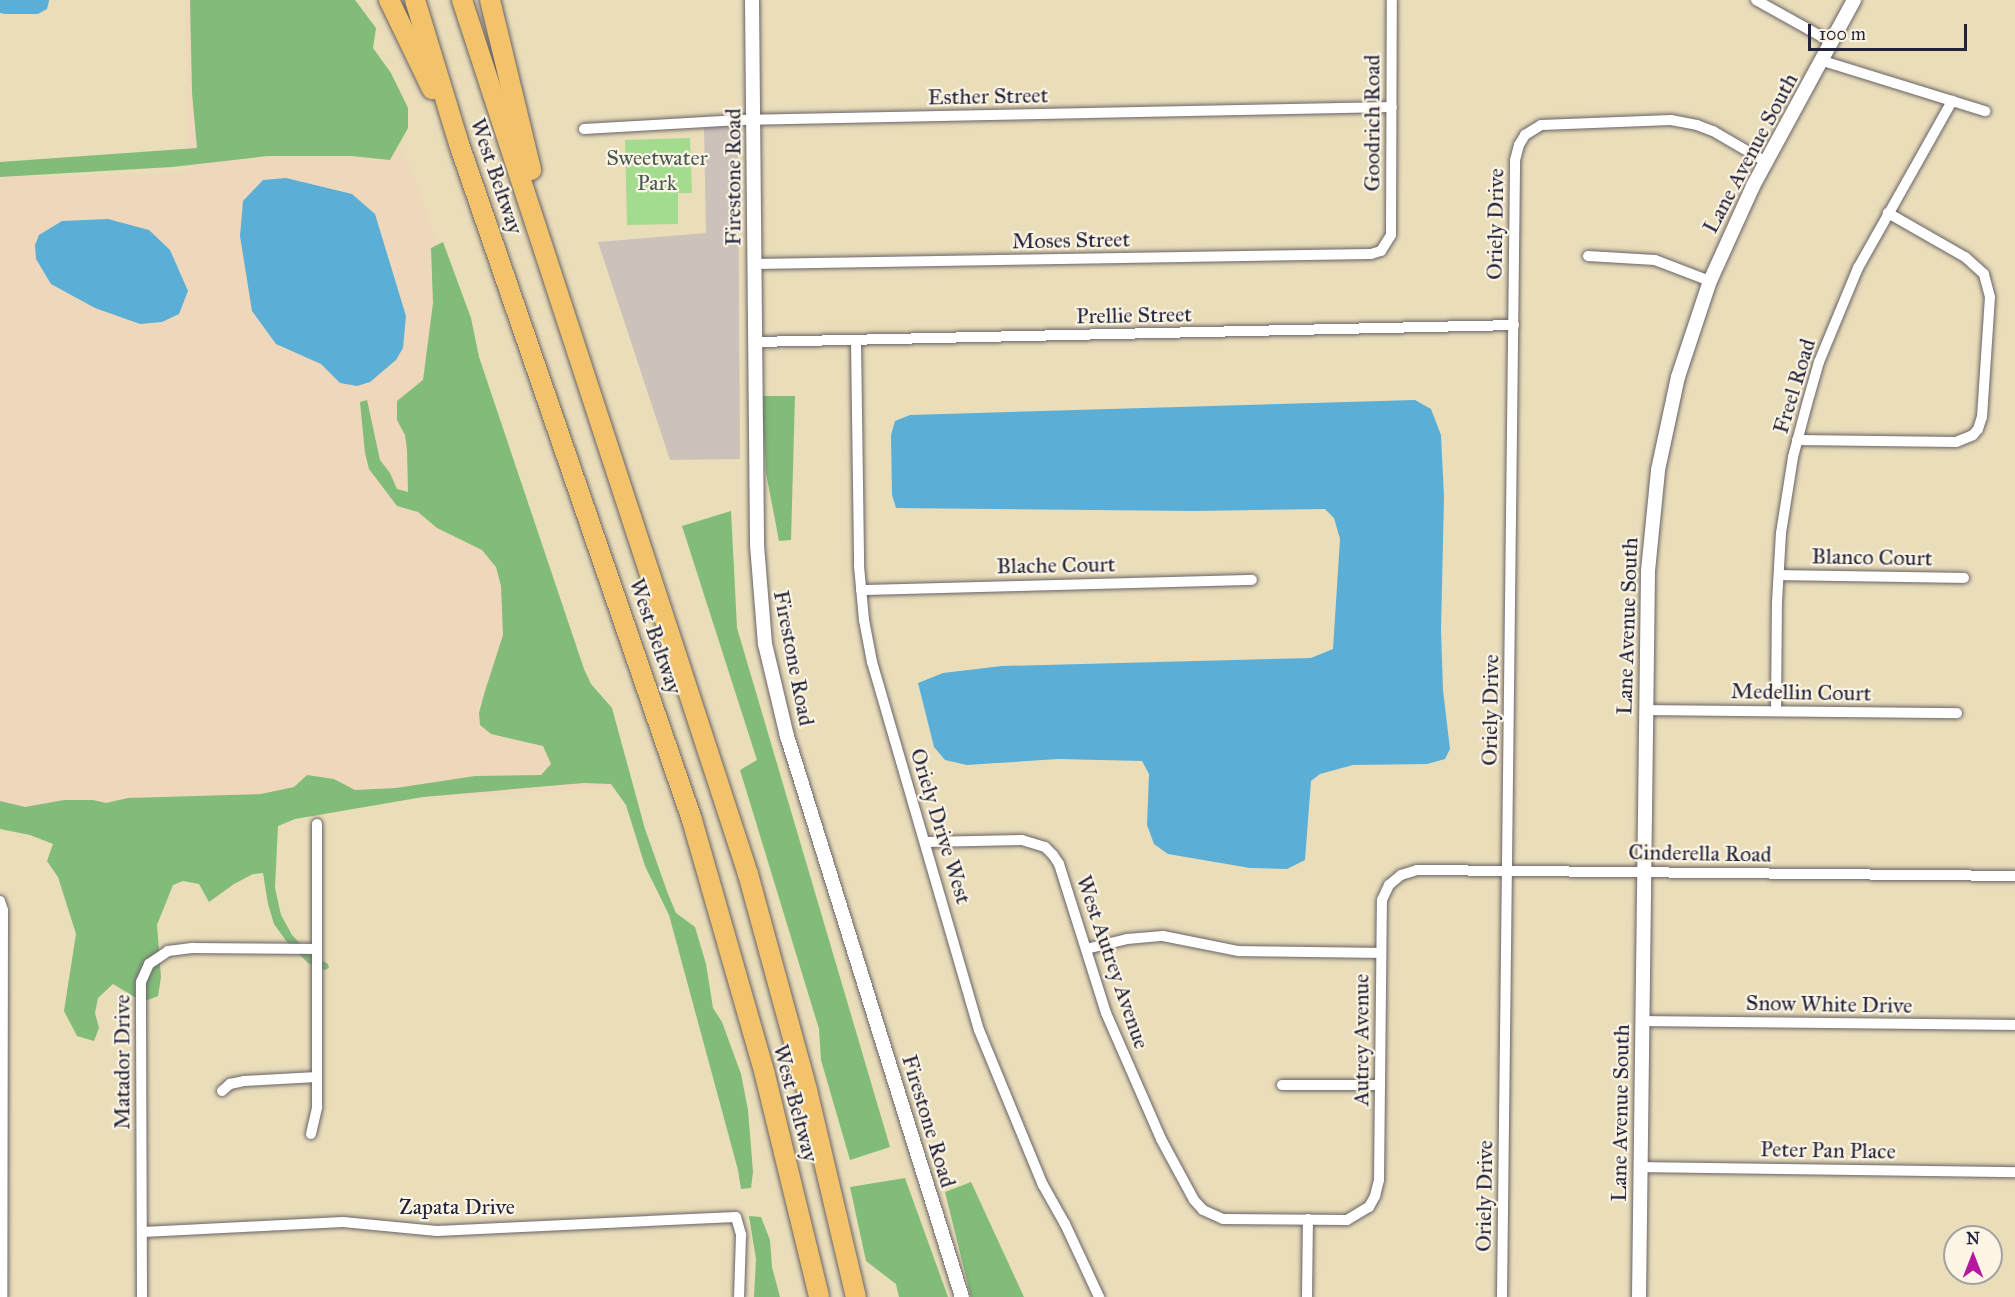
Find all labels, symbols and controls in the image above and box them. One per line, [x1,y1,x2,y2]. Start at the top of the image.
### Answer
scale bar [1811,12,1970,50]
text: 100 m [1819,23,1866,45]
street label: Goodrich Road [1359,55,1385,191]
street label: Lane Avenue South [1697,68,1803,238]
street label: Esther Street [928,82,1048,110]
street label: Firestone Road [720,108,746,246]
street label: West Beltway [465,115,529,237]
park label: Sweetwater Park [606,144,708,196]
street label: Oriely Drive [1481,168,1509,280]
street label: Moses Street [1012,226,1130,254]
street label: Prellie Street [1076,301,1192,329]
street label: Freel Road [1767,335,1821,437]
street label: Lane Avenue South [1611,537,1643,715]
street label: Blanco Court [1811,543,1933,571]
street label: Blache Court [996,551,1116,579]
street label: West Beltway [624,575,688,697]
street label: Firestone Road [768,588,820,728]
street label: Oriely Drive [1476,654,1504,766]
street label: Medellin Court [1731,678,1871,706]
street label: Oriely Drive West [905,745,977,907]
street label: Cinderella Road [1628,839,1772,867]
street label: West Autrey Avenue [1071,872,1155,1052]
street label: Autrey Avenue [1348,974,1374,1106]
street label: Snow White Drive [1745,989,1913,1019]
street label: Matador Drive [109,994,135,1130]
street label: Lane Avenue South [1605,1024,1635,1202]
street label: West Beltway [768,1041,824,1165]
street label: Firestone Road [896,1051,962,1191]
street label: Peter Pan Place [1760,1136,1896,1164]
street label: Oriely Drive [1470,1140,1498,1252]
street label: Zapata Drive [399,1194,515,1220]
north arrow [1943,1225,2003,1285]
text: N [1966,1229,1980,1248]

